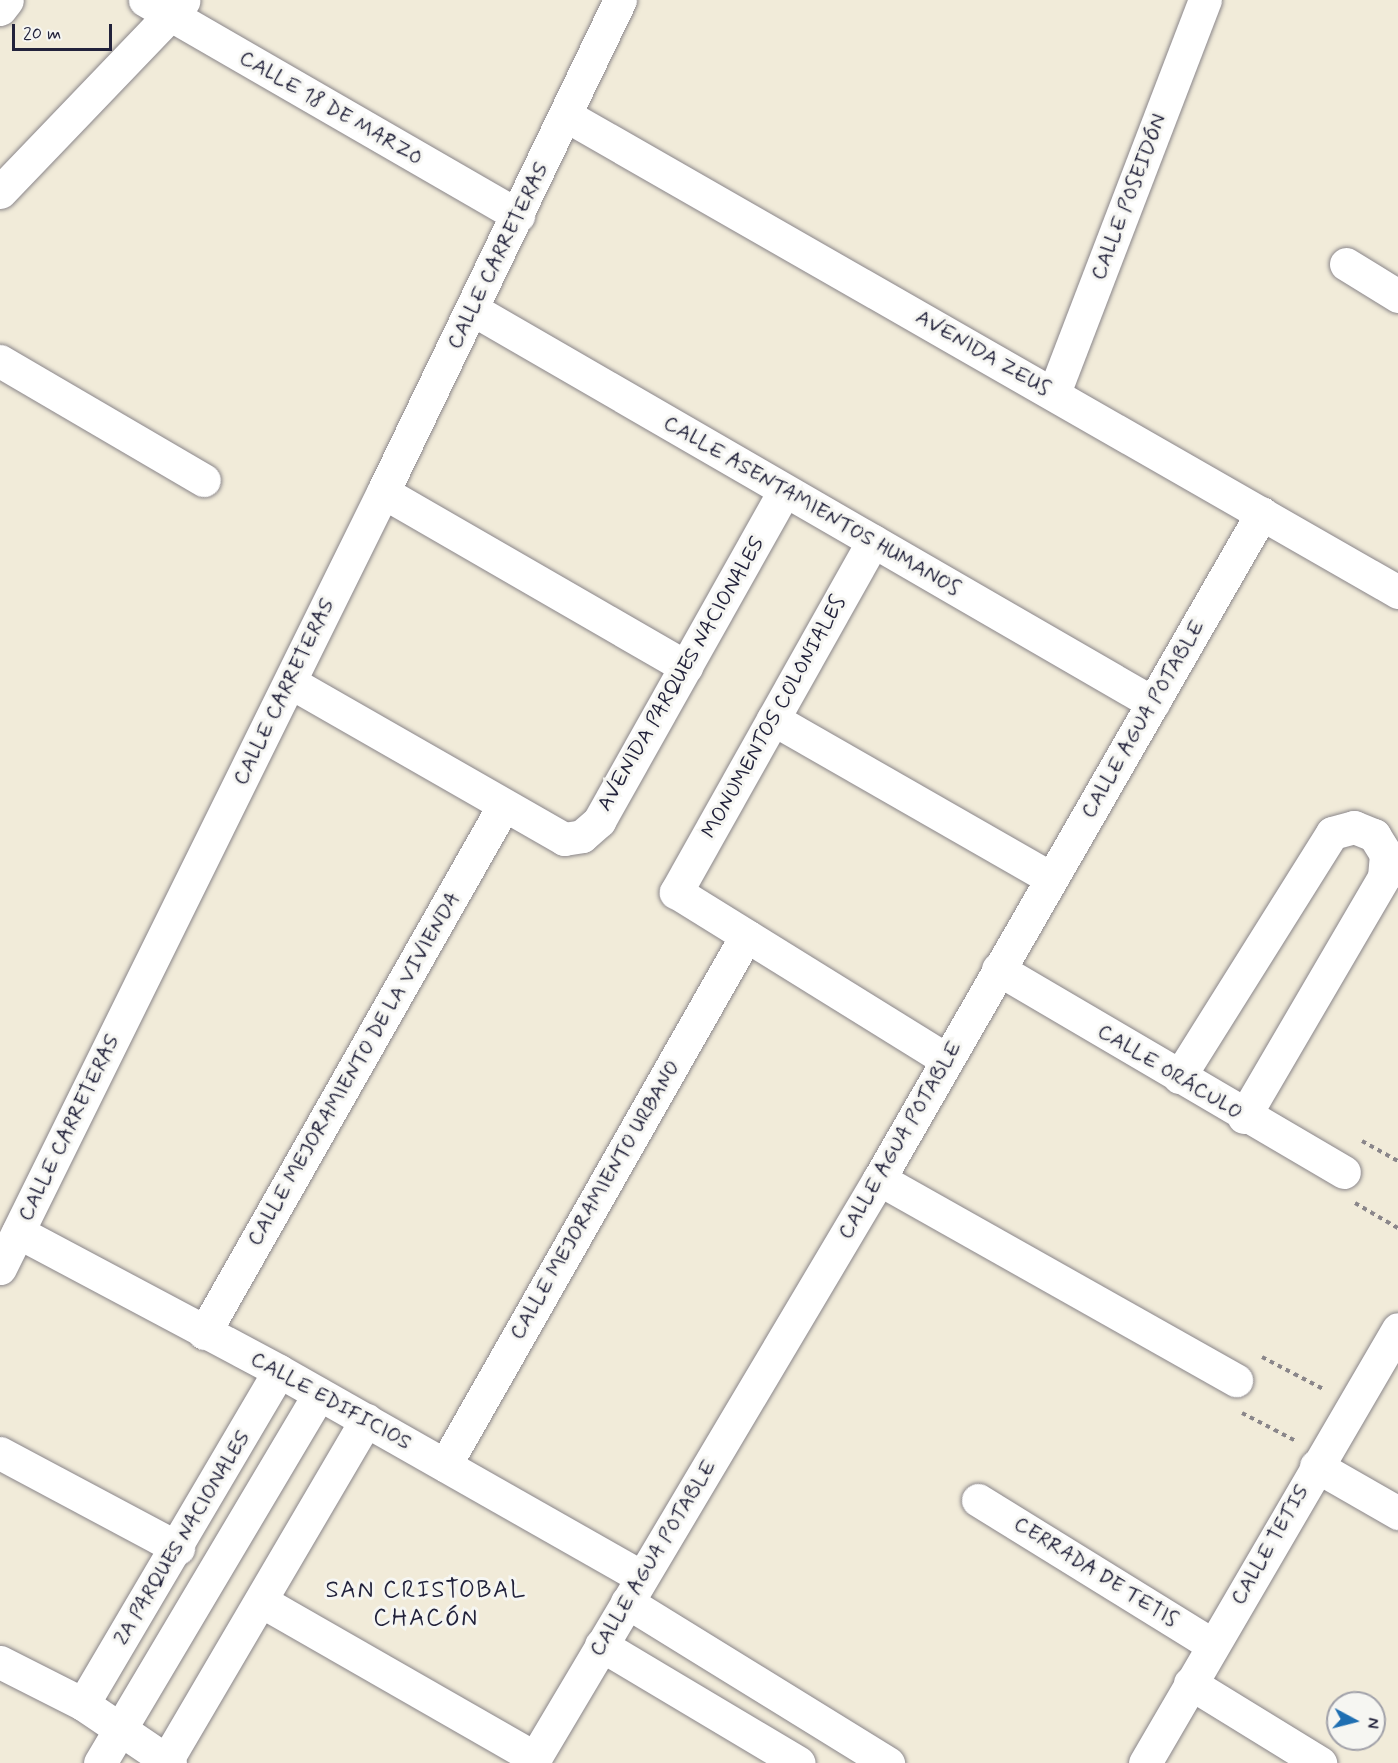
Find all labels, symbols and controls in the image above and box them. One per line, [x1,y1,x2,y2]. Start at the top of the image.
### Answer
scale bar [15,12,116,50]
text: 20 m [23,22,61,46]
street label: CALLE 18 DE MARZO [236,46,426,170]
street label: CALLE POSEIDÓN [1086,111,1172,283]
street label: CALLE CARRETERAS [442,159,554,353]
street label: AVENIDA ZEUS [912,305,1054,401]
street label: CALLE ASENTAMIENTOS HUMANOS [653,407,971,605]
street label: AVENIDA PARQUES NACIONALES [590,529,772,819]
street label: MONUMENTOS COLONIALES [697,591,851,843]
street label: CALLE CARRETERAS [228,595,340,789]
street label: CALLE AGUA POTABLE [1076,616,1210,822]
street label: CALLE MEJORAMIENTO DE LA VIVIENDA [240,884,468,1254]
street label: CALLE ORÁCULO [1092,1018,1248,1126]
street label: CALLE CARRETERAS [13,1031,125,1225]
street label: CALLE AGUA POTABLE [833,1037,967,1243]
street label: CALLE MEJORAMIENTO URBANO [503,1054,687,1346]
street label: CALLE EDIFICIOS [246,1346,416,1456]
street label: 2A PARQUES NACIONALES [106,1423,258,1653]
street label: CALLE AGUA POTABLE [585,1456,721,1660]
street label: CALLE TETIS [1226,1481,1314,1609]
street label: CERRADA DE TETIS [1008,1510,1184,1634]
district label: SAN CRISTOBAL CHACÓN [325,1577,527,1633]
north arrow [1326,1691,1386,1751]
text: N [1361,1716,1383,1730]

